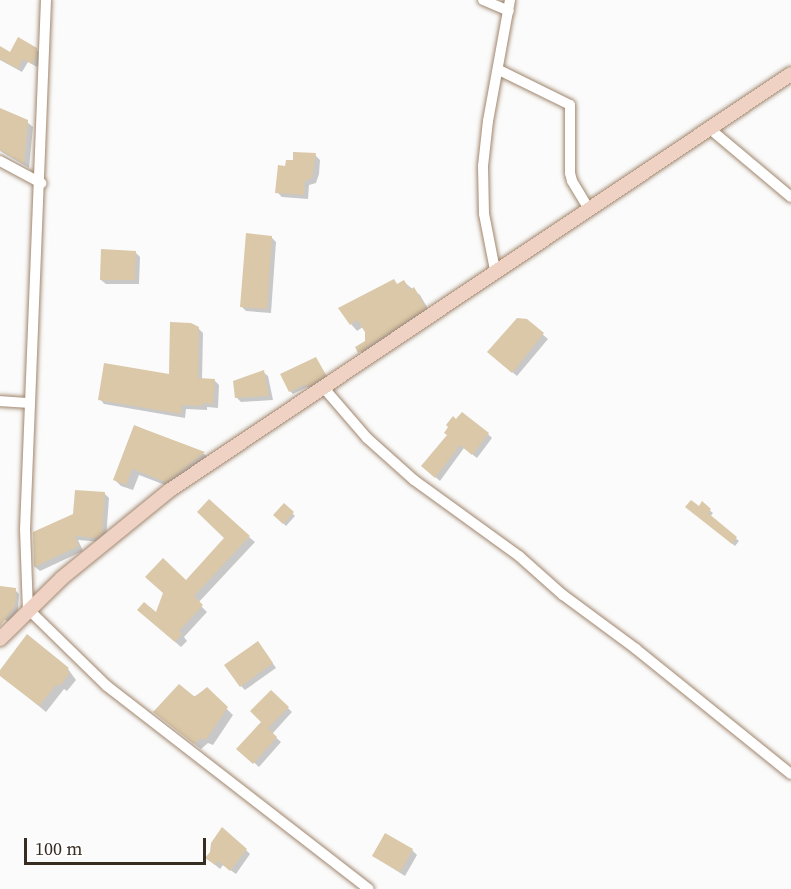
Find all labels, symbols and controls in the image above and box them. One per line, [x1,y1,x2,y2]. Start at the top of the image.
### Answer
scale bar [27,826,208,864]
text: 100 m [35,836,82,861]

